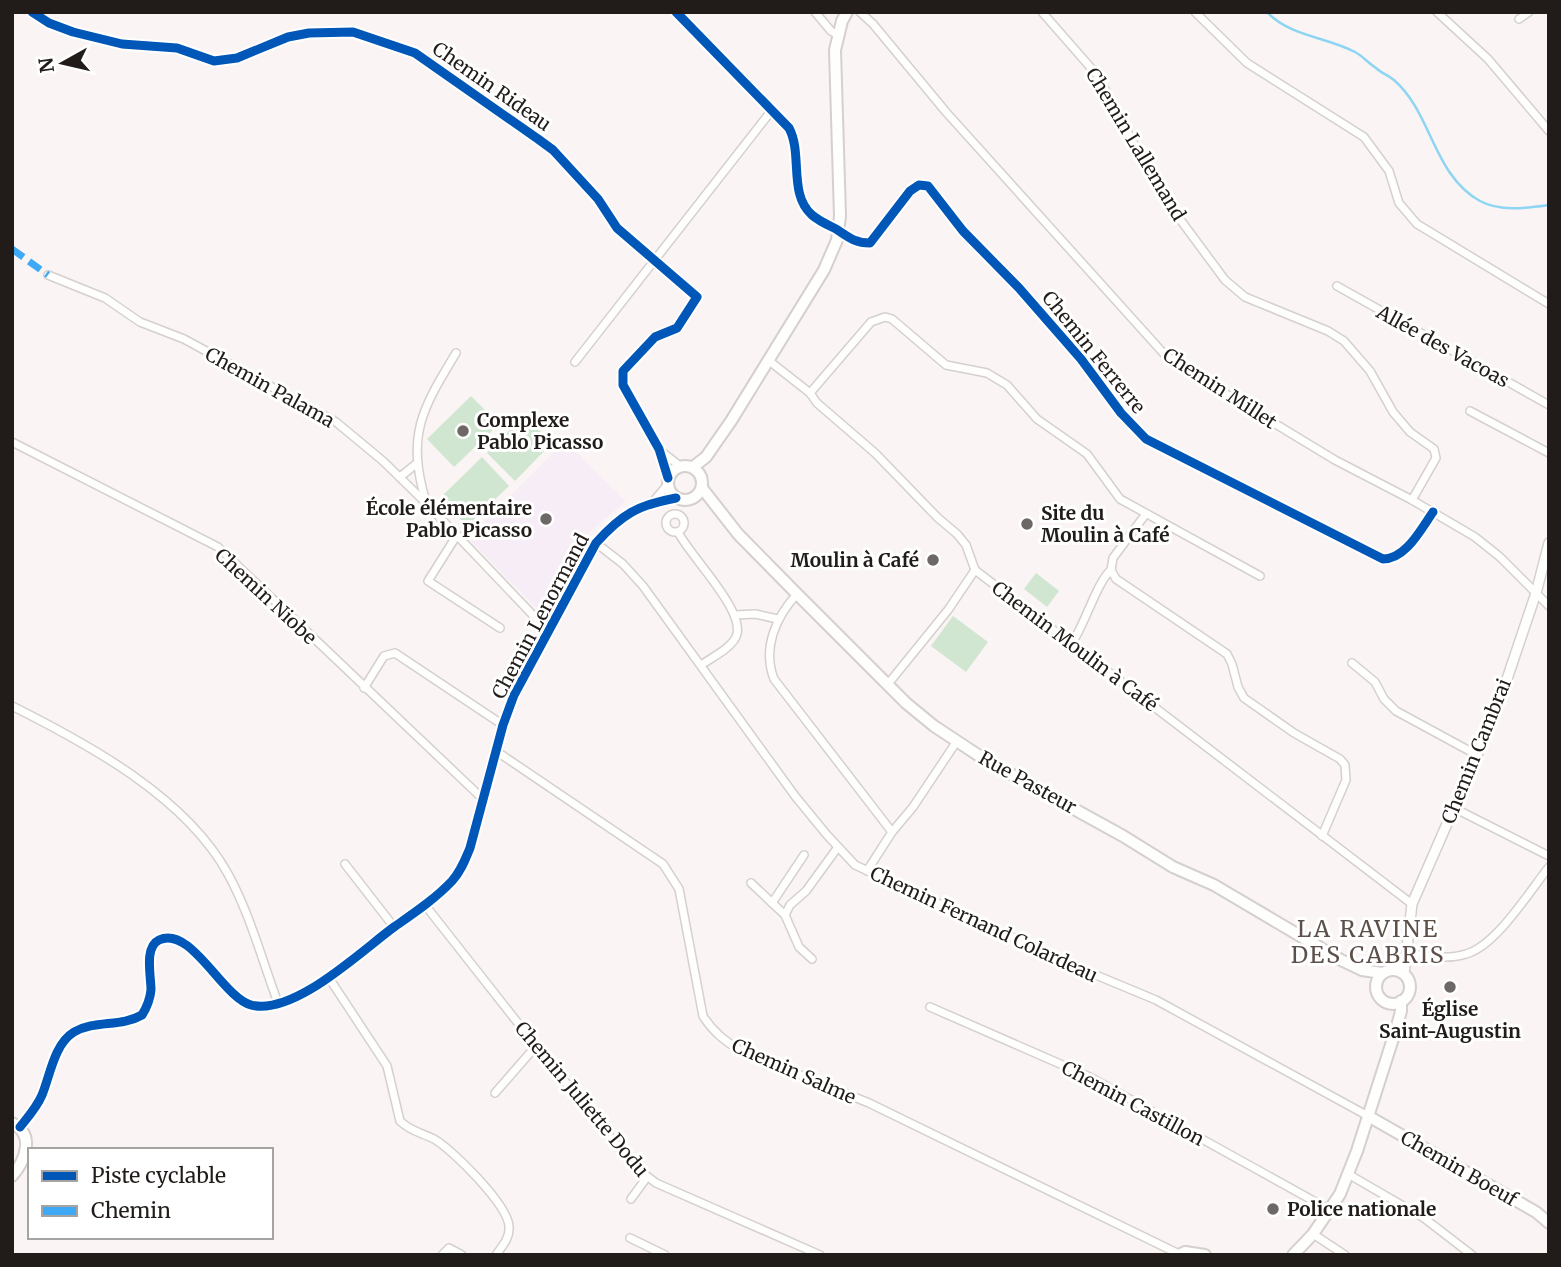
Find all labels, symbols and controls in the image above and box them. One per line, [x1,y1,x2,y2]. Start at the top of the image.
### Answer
north arrow [28,28,98,98]
street label: Chemin Rideau [428,36,556,136]
text: N [33,56,59,74]
street label: Chemin Lallemand [1081,63,1191,225]
street label: Chemin Ferrerre [1037,286,1151,418]
street label: Allée des Vacoas [1372,299,1513,392]
street label: Chemin Palama [201,342,339,432]
street label: Chemin Millet [1159,342,1282,434]
place label: Complexe Pablo Picasso [477,408,603,454]
marker: Complexe Pablo Picasso [455,423,471,439]
place label: École élémentaire Pablo Picasso [366,496,532,542]
place label: Site du Moulin à Café [1041,501,1169,547]
marker: École élémentaire Pablo Picasso [538,511,554,527]
marker: Site du Moulin à Café [1019,516,1035,532]
street label: Chemin Lenormand [486,529,594,703]
street label: Chemin Niobe [210,543,322,649]
place label: Moulin à Café [791,548,919,572]
marker: Moulin à Café [925,552,941,568]
street label: Chemin Moulin à Café [987,576,1163,716]
street label: Chemin Cambrai [1436,675,1516,827]
street label: Rue Pasteur [975,745,1081,819]
street label: Chemin Fernand Colardeau [866,861,1102,987]
district label: LA RAVINE DES CABRIS [1291,914,1445,969]
marker: Église Saint-Augustin [1442,979,1458,995]
place label: Église Saint-Augustin [1379,997,1521,1043]
street label: Chemin Juliette Dodu [510,1016,654,1182]
street label: Chemin Salme [728,1033,860,1109]
street label: Chemin Castillon [1058,1055,1209,1151]
street label: Chemin Boeuf [1396,1125,1522,1211]
legend [28,1148,273,1239]
text: Piste cyclable [91,1162,226,1189]
text: Chemin [91,1197,171,1224]
place label: Police nationale [1287,1197,1436,1221]
marker: Police nationale [1265,1201,1281,1217]

